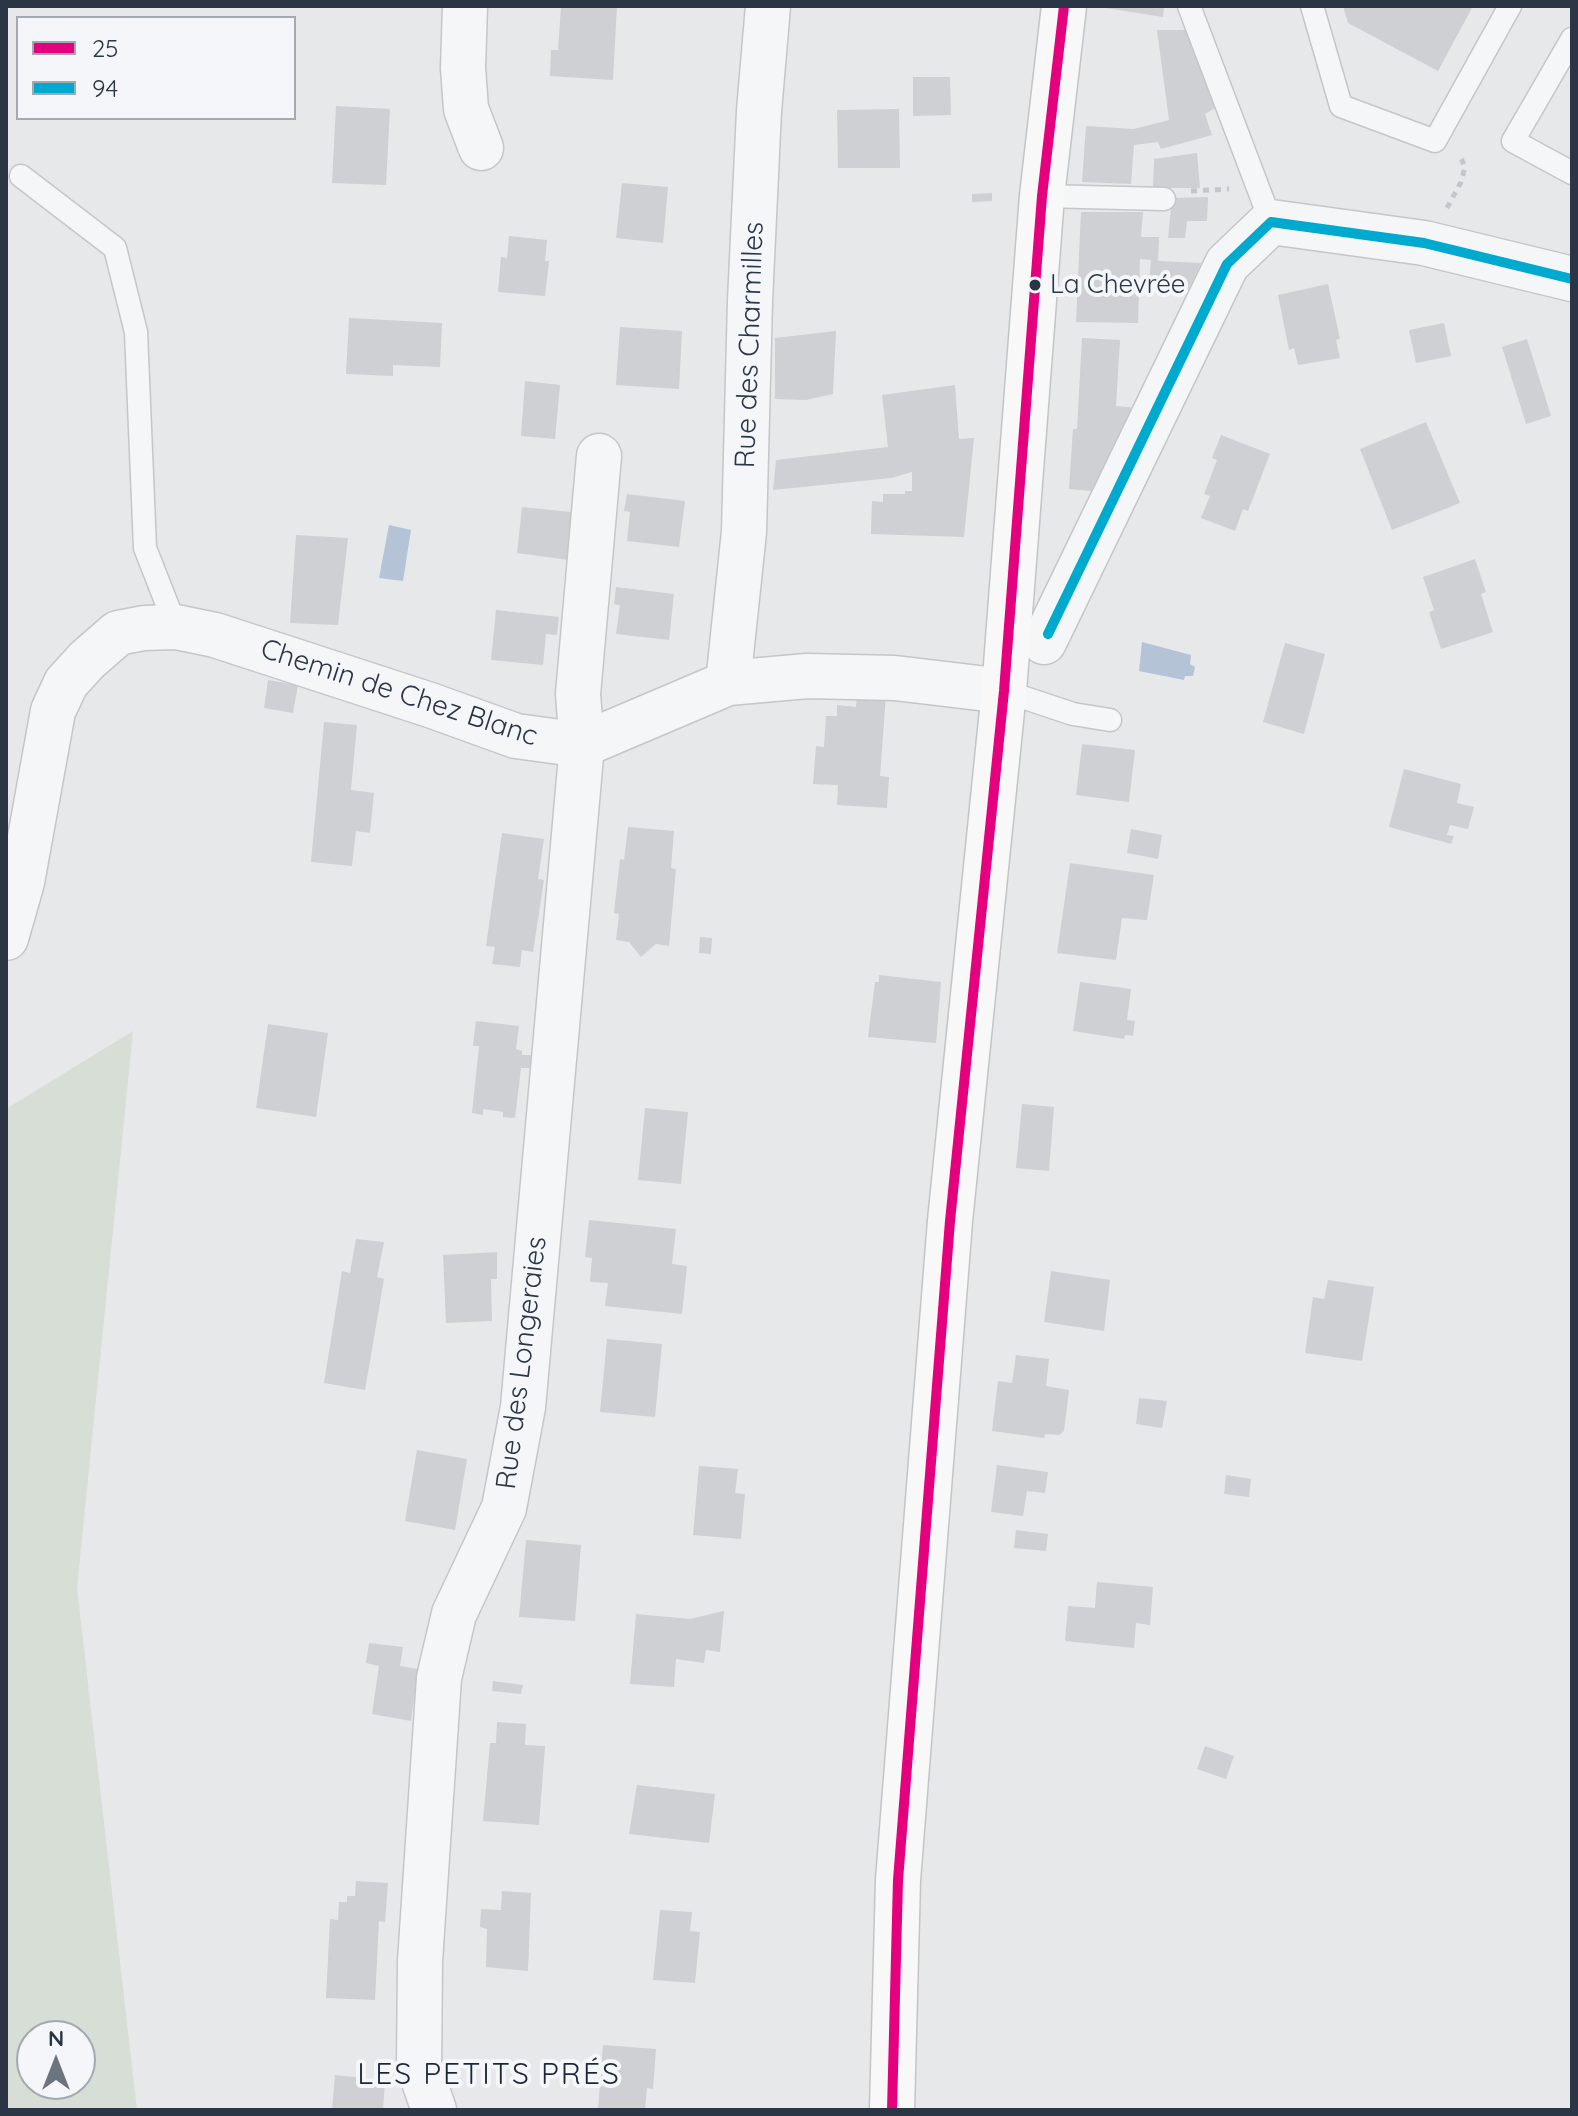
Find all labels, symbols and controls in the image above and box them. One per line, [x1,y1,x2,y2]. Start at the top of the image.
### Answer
legend [16,16,296,120]
text: 25 [92,33,118,63]
text: 94 [92,73,118,103]
street label: Rue des Charmilles [729,221,771,469]
place label: La Chevrée [1050,269,1186,301]
marker: La Chevrée [1027,277,1043,293]
street label: Chemin de Chez Blanc [256,632,542,754]
street label: Rue des Longeraies [490,1235,554,1491]
north arrow [16,2020,96,2100]
text: N [48,2024,64,2052]
district label: LES PETITS PRÉS [357,2057,621,2093]

